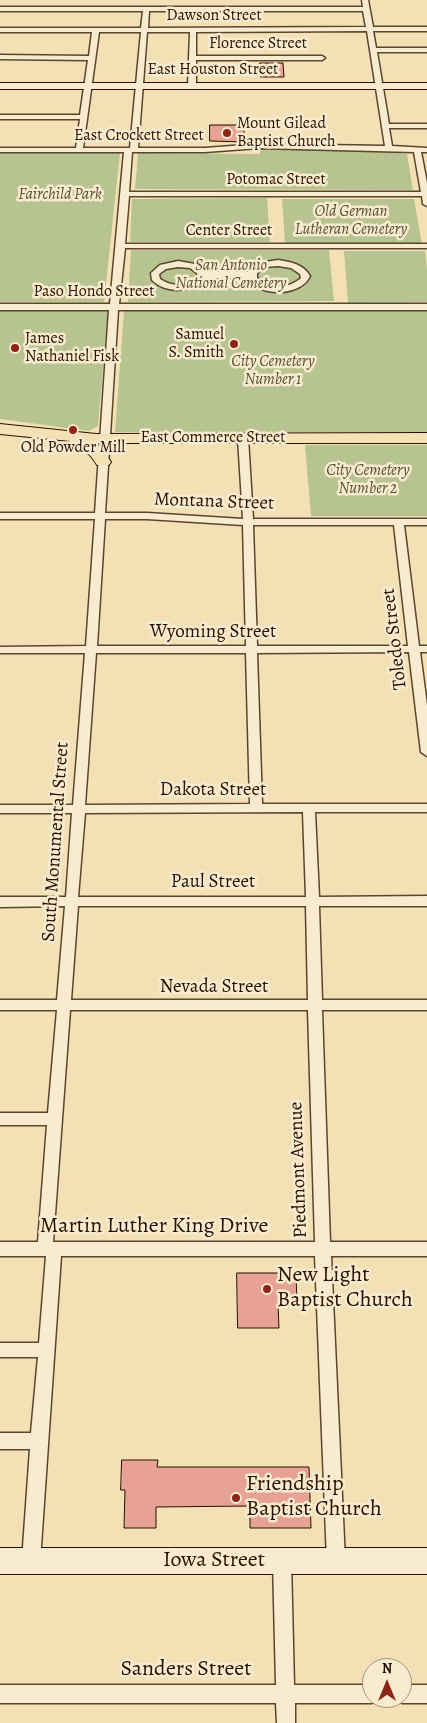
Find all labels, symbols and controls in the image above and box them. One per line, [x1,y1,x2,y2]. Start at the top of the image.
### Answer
street label: Dawson Street [166,6,262,26]
street label: Florence Street [209,34,307,54]
street label: East Houston Street [148,60,278,80]
place label: Mount Gilead Baptist Church [237,114,336,152]
street label: East Crockett Street [74,126,204,146]
marker: Mount Gilead Baptist Church [221,127,233,139]
street label: Potomac Street [226,170,326,190]
park label: Fairchild Park [18,185,102,205]
park label: Old German Lutheran Cemetery [295,202,407,240]
street label: Center Street [186,221,272,241]
park label: San Antonio National Cemetery [176,256,286,294]
street label: Paso Hondo Street [33,282,155,302]
place label: Samuel S. Smith [168,325,224,363]
place label: James Nathaniel Fisk [25,329,119,367]
marker: Samuel S. Smith [228,338,240,350]
marker: James Nathaniel Fisk [9,342,21,354]
park label: City Cemetery Number 1 [231,352,315,390]
marker: Old Powder Mill [67,424,79,436]
street label: East Commerce Street [140,428,286,448]
place label: Old Powder Mill [21,438,125,458]
park label: City Cemetery Number 2 [326,461,410,499]
street label: Montana Street [153,489,275,515]
street label: Toledo Street [377,587,413,691]
street label: Wyoming Street [150,621,276,643]
street label: South Monumental Street [38,741,74,943]
street label: Dakota Street [160,779,266,801]
street label: Paul Street [171,871,255,893]
street label: Nevada Street [160,976,268,998]
street label: Piedmont Avenue [285,1101,313,1239]
street label: Martin Luther King Drive [40,1214,268,1240]
place label: New Light Baptist Church [277,1263,413,1314]
marker: New Light Baptist Church [261,1283,273,1295]
place label: Friendship Baptist Church [246,1472,382,1524]
marker: Friendship Baptist Church [230,1492,242,1504]
street label: Iowa Street [163,1548,265,1574]
street label: Sanders Street [121,1657,251,1683]
north arrow [362,1658,412,1708]
text: N [382,1659,392,1678]

